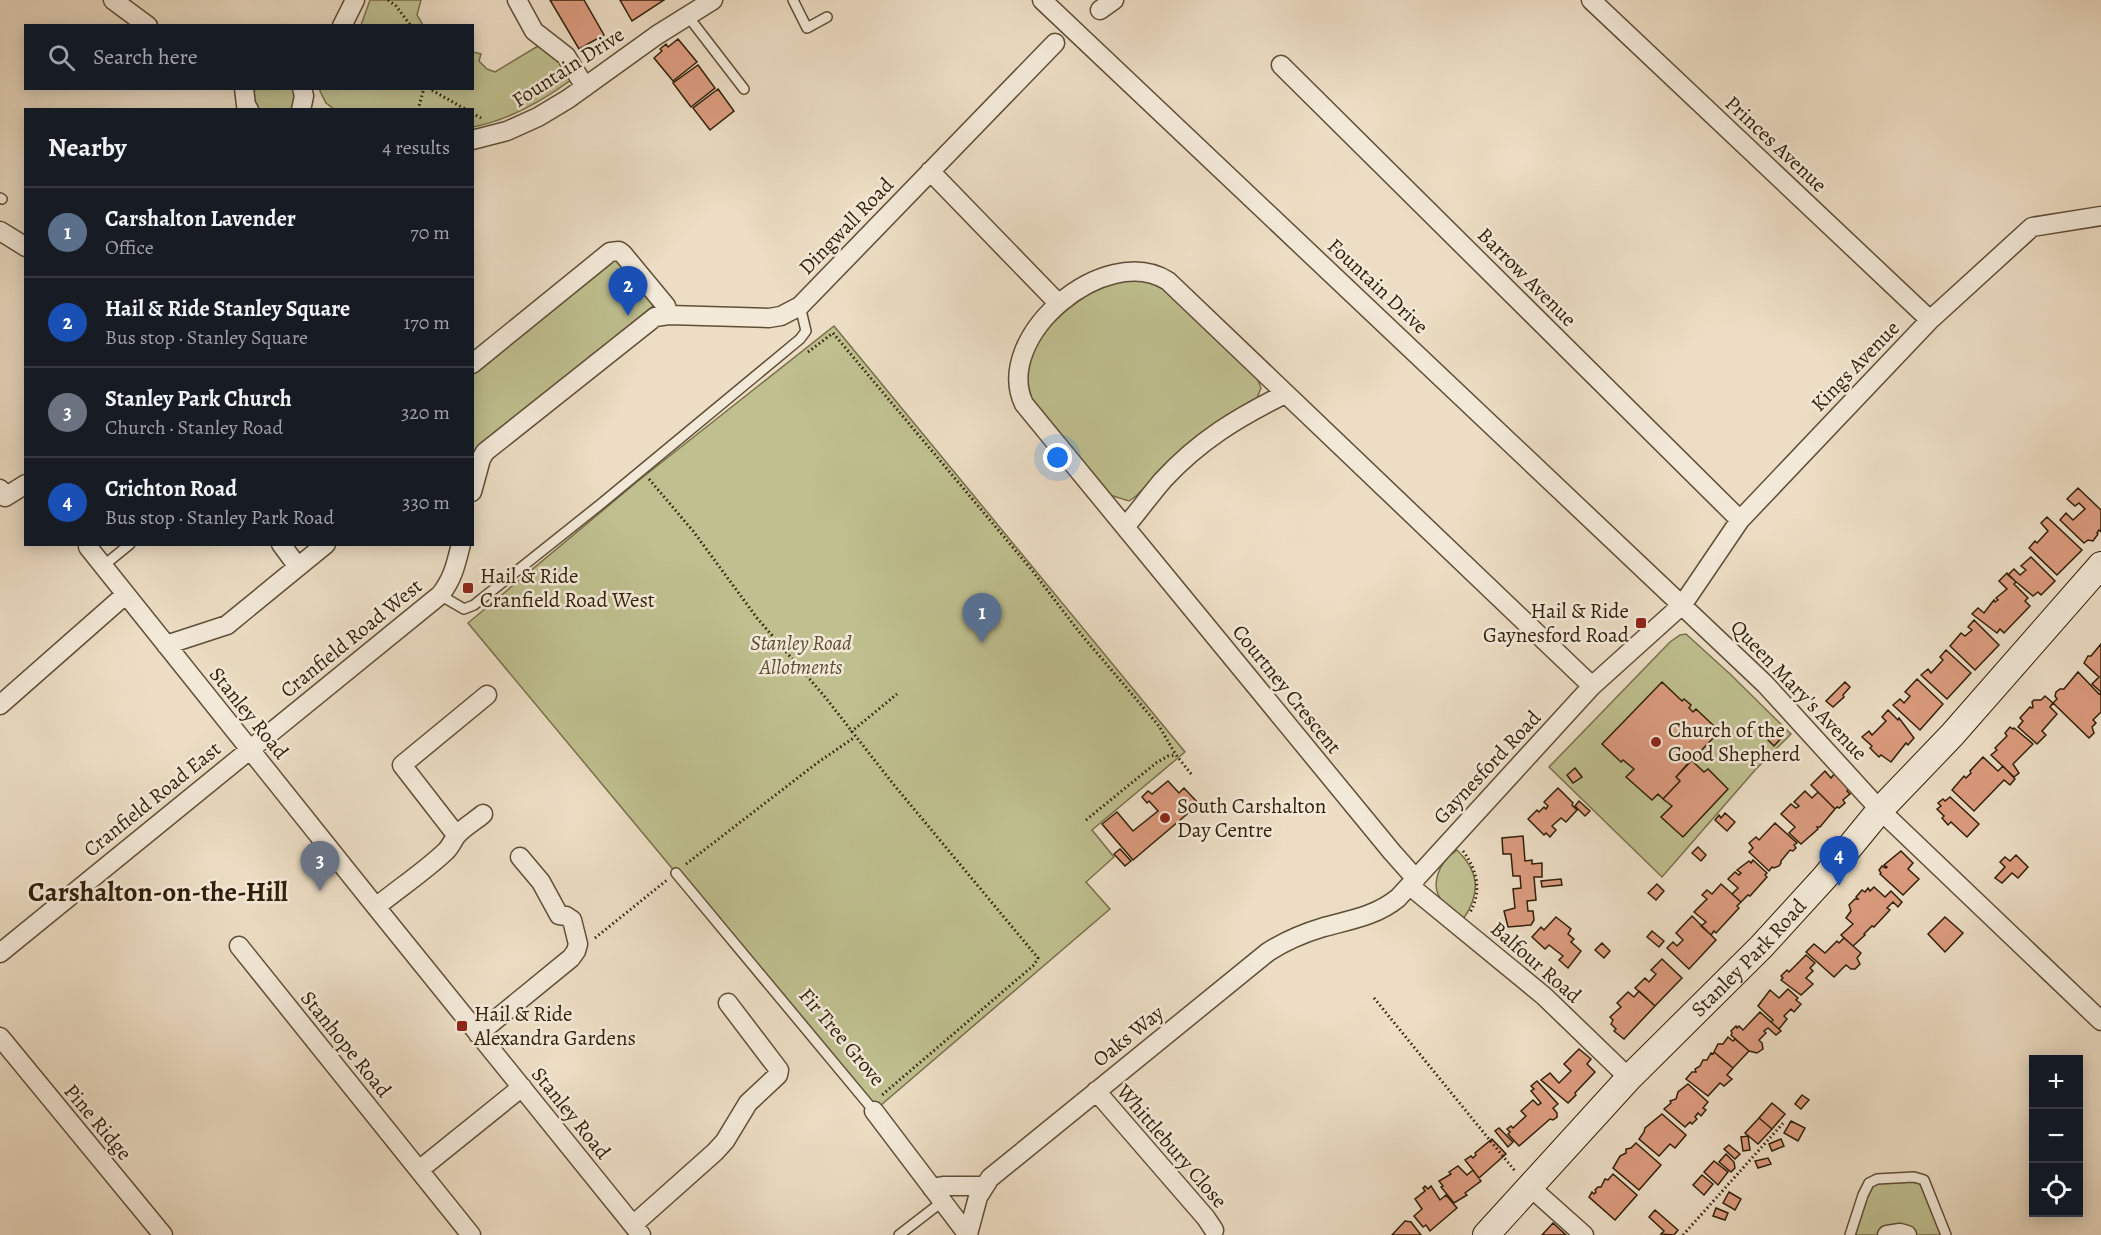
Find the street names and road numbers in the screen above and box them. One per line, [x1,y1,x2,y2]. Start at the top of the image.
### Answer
street label: Fountain Drive [506,20,630,114]
street label: Princes Avenue [1719,89,1833,199]
street label: Dingwall Road [792,171,900,281]
street label: Barrow Avenue [1471,221,1583,333]
street label: Fountain Drive [1321,232,1435,340]
street label: Kings Avenue [1805,314,1905,418]
street label: Cranfield Road West [274,572,428,704]
street label: Queen Mary's Avenue [1724,613,1874,767]
street label: Courtney Crescent [1226,618,1348,760]
street label: Stanley Road [203,661,295,766]
street label: Gaynesford Road [1427,704,1547,830]
street label: Cranfield Road East [77,735,227,863]
street label: Stanley Park Road [1685,892,1813,1023]
street label: Balfour Road [1485,915,1588,1010]
street label: Fir Tree Grove [793,982,891,1092]
street label: Stanhope Road [294,985,398,1104]
street label: Oaks Way [1087,998,1170,1073]
street label: Stanley Road [525,1061,617,1166]
street label: Whittlebury Close [1110,1077,1234,1214]
street label: Pine Ridge [58,1078,138,1166]

